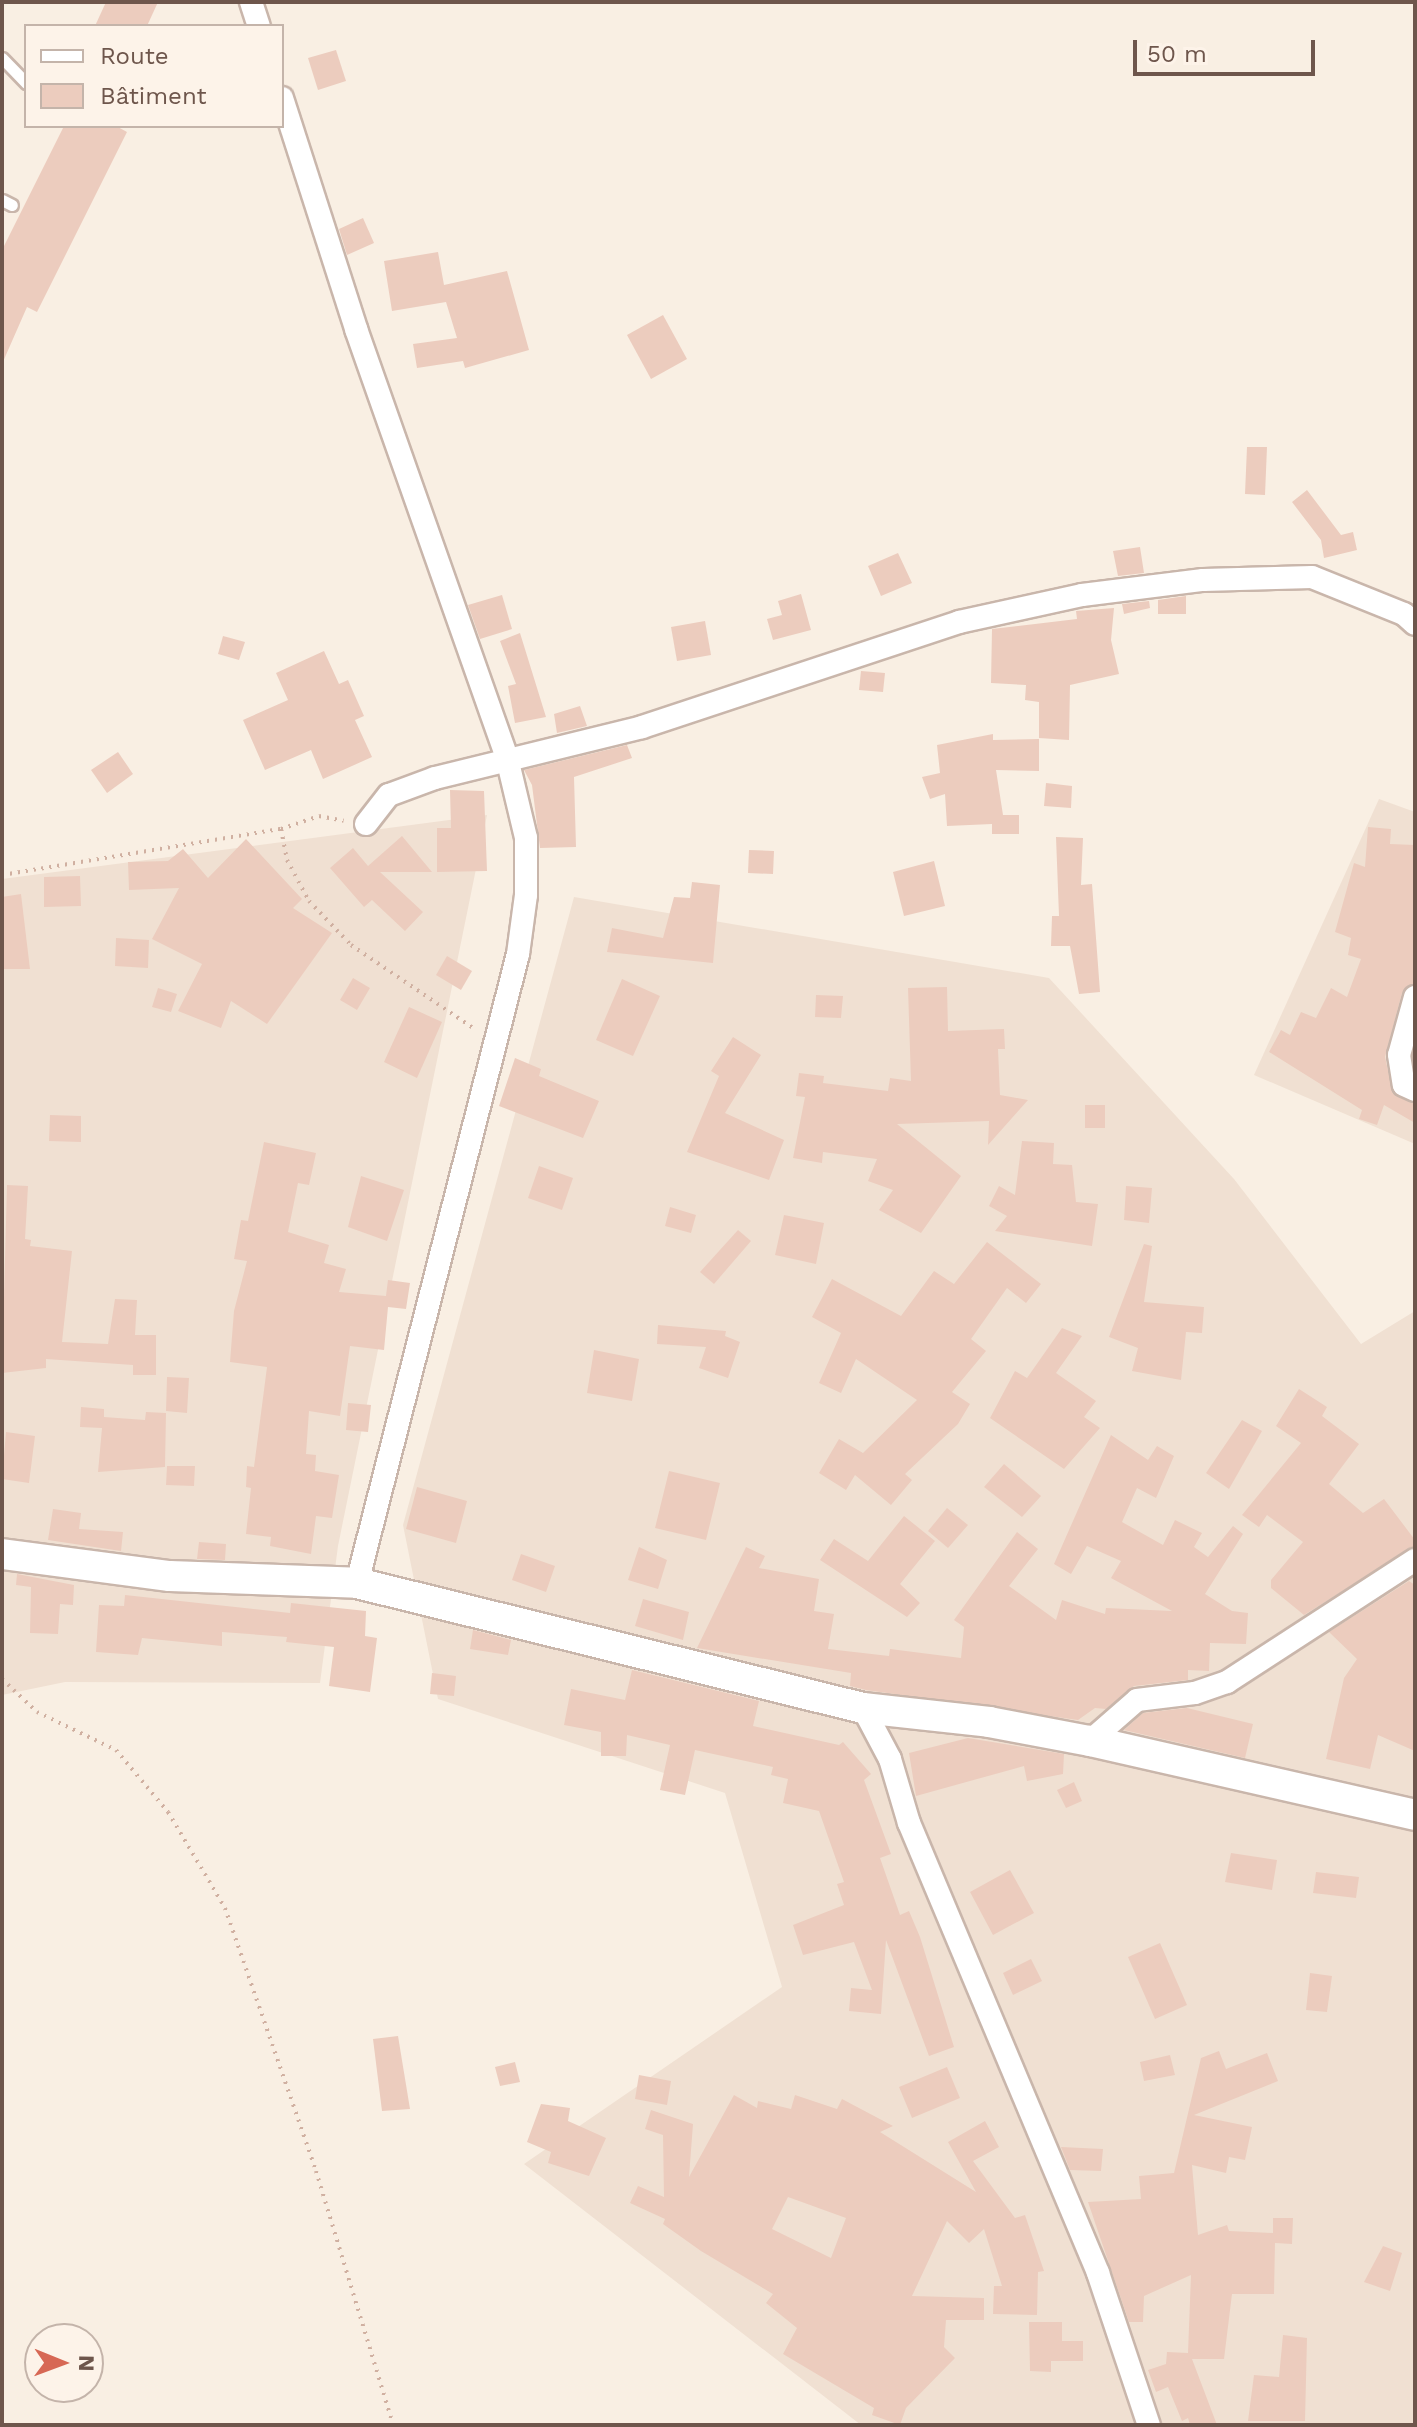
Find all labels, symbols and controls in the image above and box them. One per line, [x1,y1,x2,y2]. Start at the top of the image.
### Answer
legend [24,24,284,128]
scale bar [1137,24,1319,74]
text: 50 m [1147,40,1207,68]
text: Route [100,42,169,70]
text: Bâtiment [100,82,207,110]
north arrow [24,2323,104,2403]
text: N [74,2355,99,2372]

